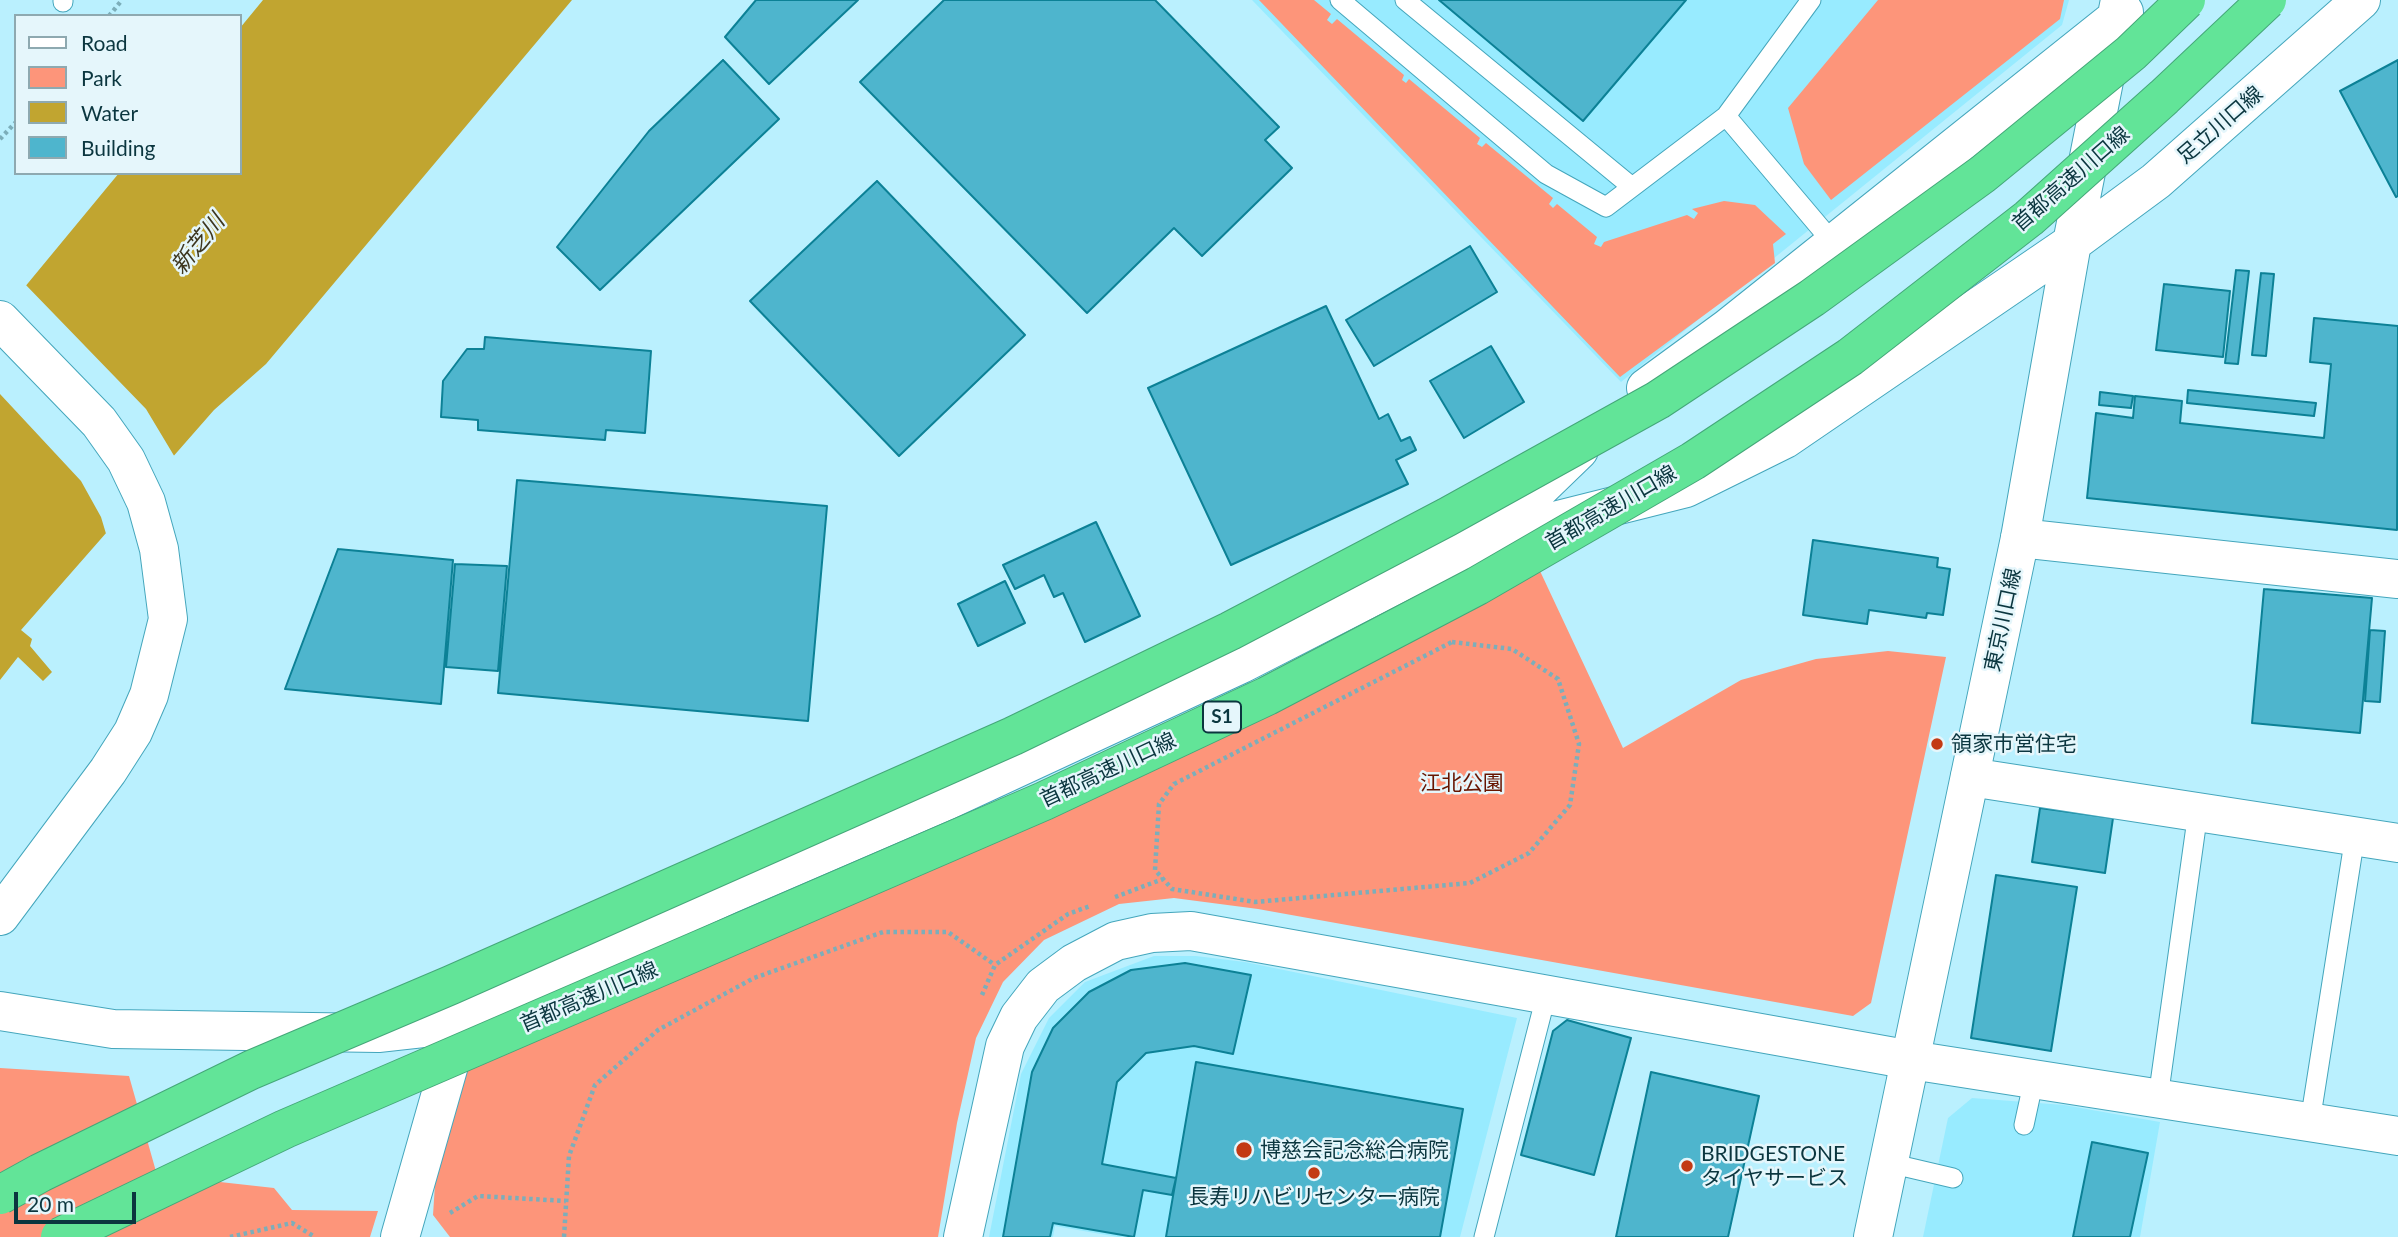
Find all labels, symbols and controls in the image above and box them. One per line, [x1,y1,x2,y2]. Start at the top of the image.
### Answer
legend [14,14,242,175]
text: Road [81,30,128,55]
text: Park [81,65,122,90]
street label: 足立川口線 [2172,81,2268,169]
text: Water [81,100,138,125]
street label: 首都高速川口線 [2007,121,2135,237]
text: Building [81,135,156,160]
water label: 新芝川 [166,209,230,279]
street label: 首都高速川口線 [1541,460,1681,556]
street label: 東京川口線 [1980,566,2026,674]
road number: S1 [1203,702,1241,732]
street label: 首都高速川口線 [1036,728,1180,812]
place label: 領家市営住宅 [1951,731,2077,757]
marker: 領家市営住宅 [1929,736,1945,752]
park label: 江北公園 [1420,770,1504,796]
street label: 首都高速川口線 [516,957,662,1037]
place label: 博慈会記念総合病院 [1260,1137,1449,1163]
marker: 博慈会記念総合病院 [1234,1140,1254,1160]
place label: BRIDGESTONE タイヤサービス [1701,1141,1848,1191]
marker: BRIDGESTONE タイヤサービス [1679,1158,1695,1174]
marker: 長寿リハビリセンター病院 [1306,1165,1322,1181]
scale bar [18,1178,140,1222]
place label: 長寿リハビリセンター病院 [1188,1184,1440,1210]
text: 20 m [27,1191,74,1216]

